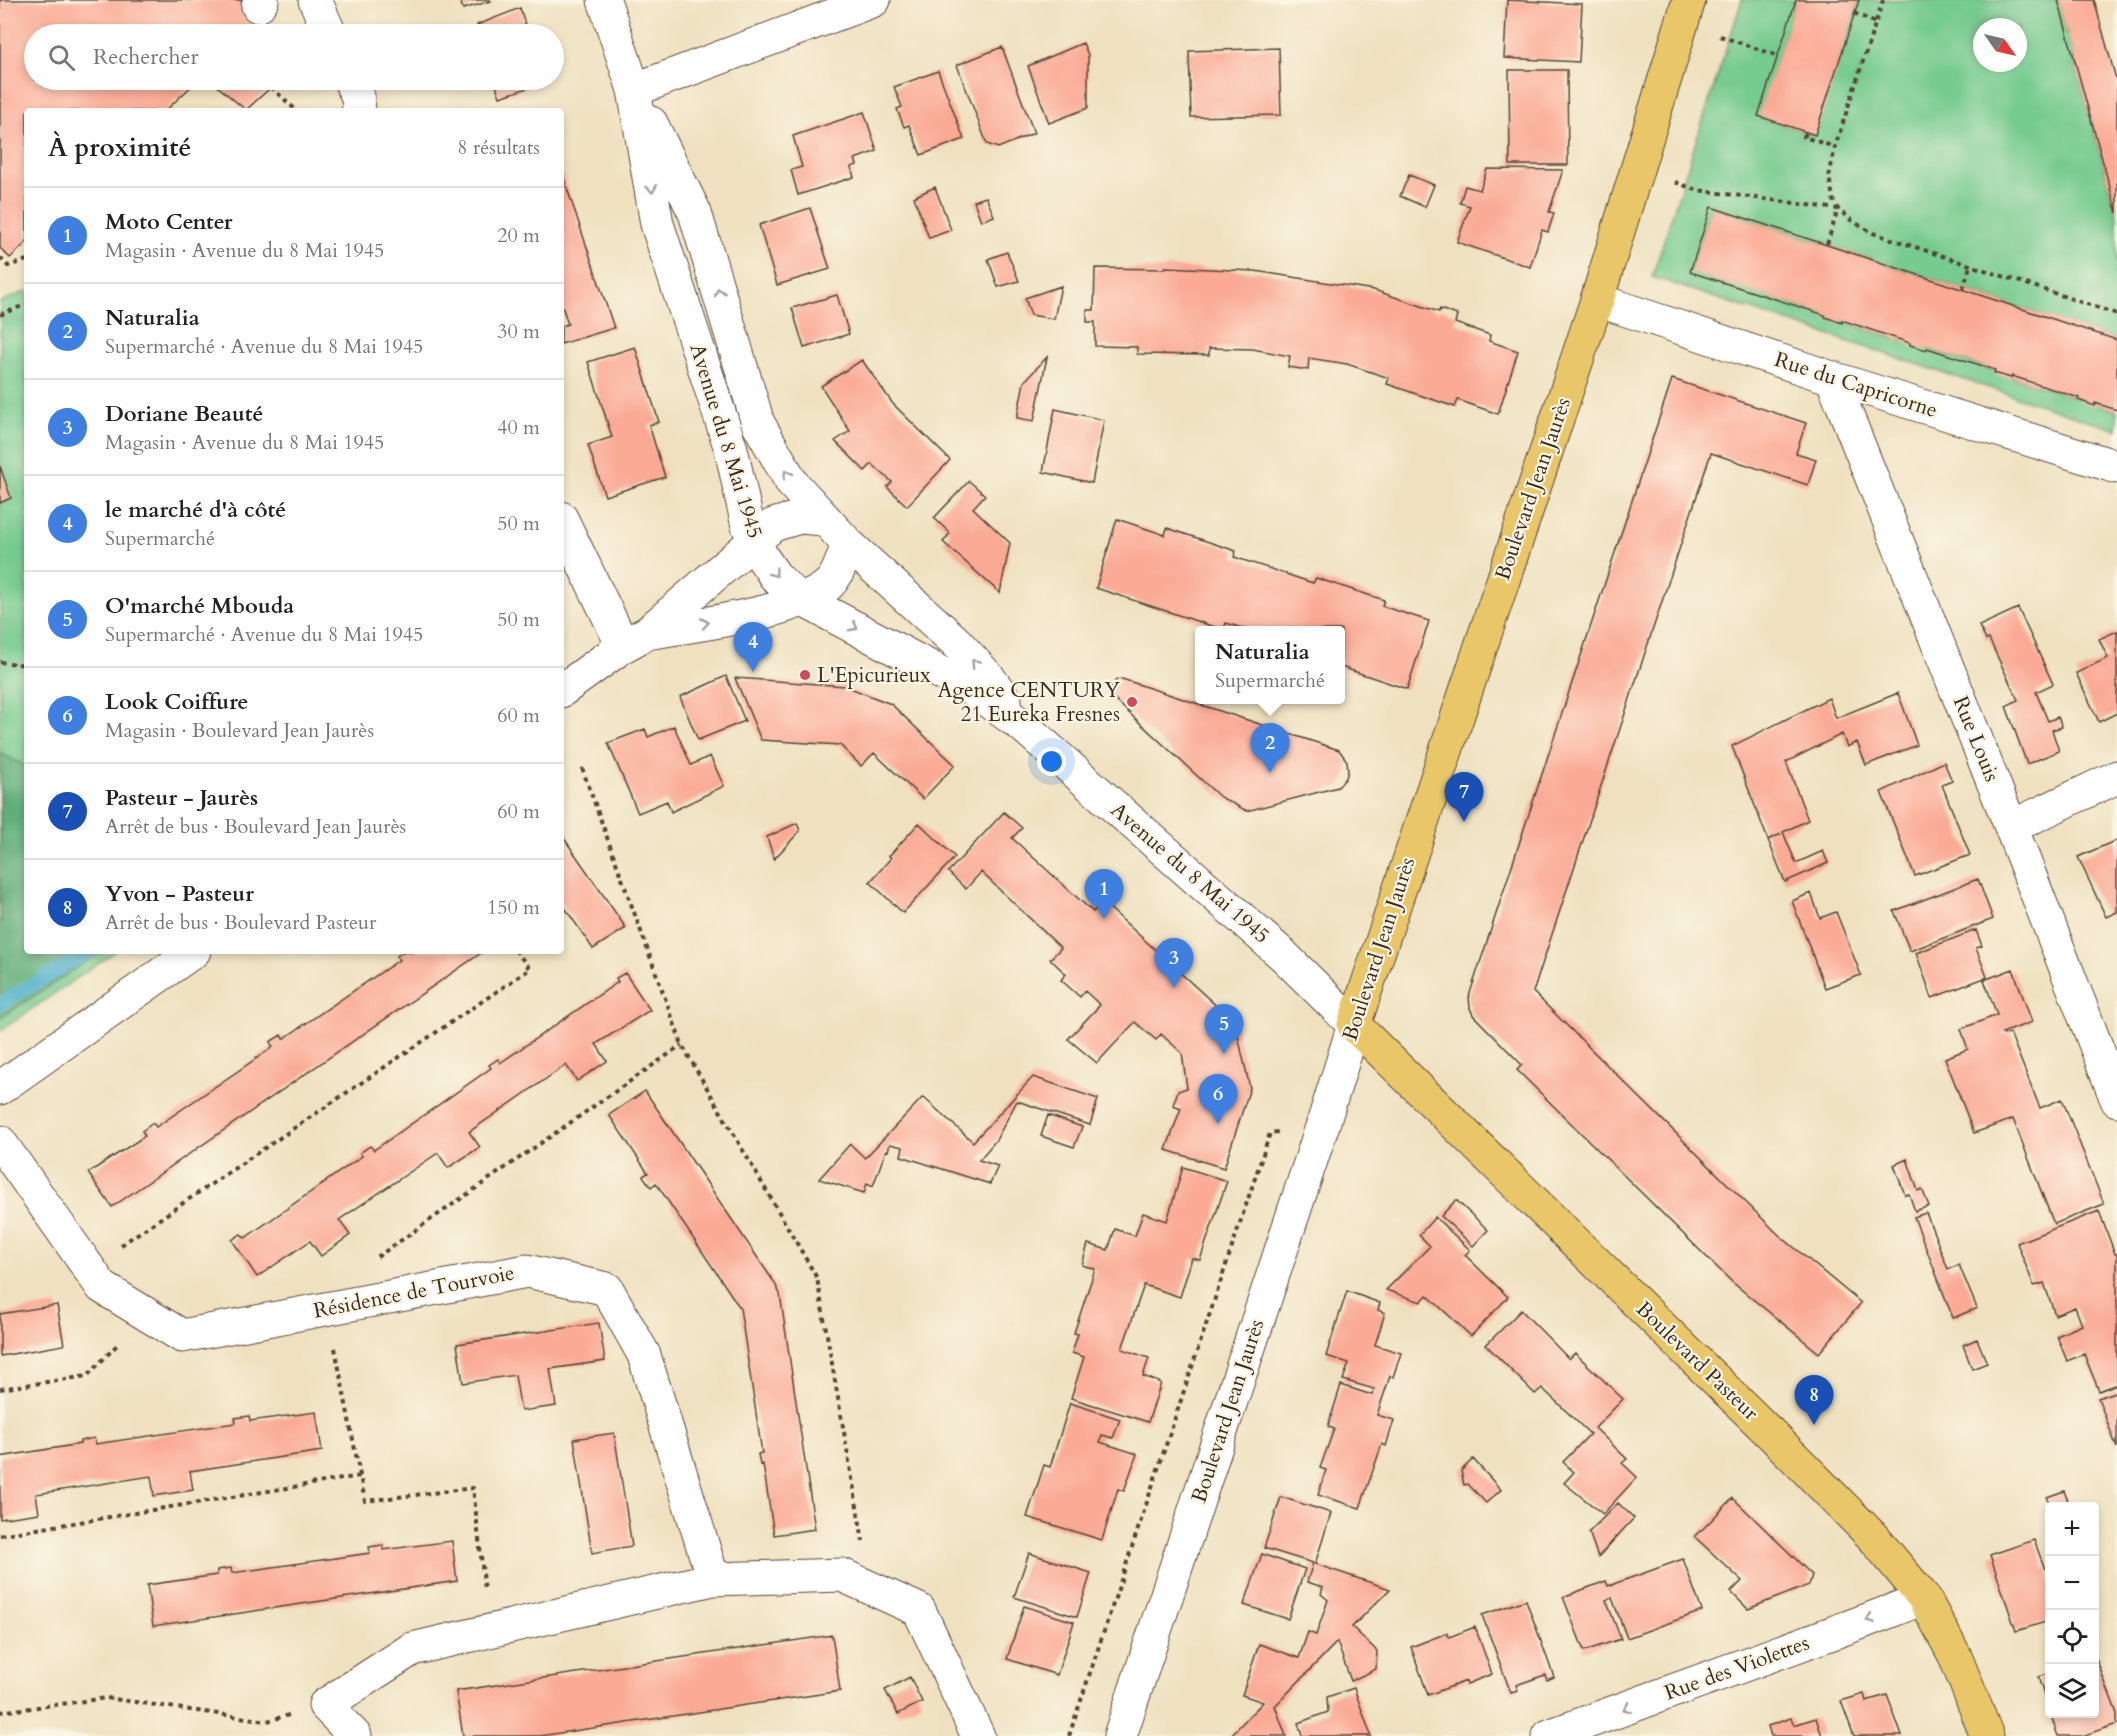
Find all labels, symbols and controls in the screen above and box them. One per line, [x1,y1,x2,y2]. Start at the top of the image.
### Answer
north arrow [1973,18,2027,72]
search box [24,24,564,90]
icon: search [45,41,78,74]
text: Rechercher [93,42,198,72]
text: À proximité [48,130,191,165]
text: 8 résultats [457,134,540,161]
one-way arrow [645,185,657,194]
text: Moto Center [105,207,233,237]
text: 1 [62,222,73,249]
text: 20 m [497,222,540,249]
text: Magasin · Avenue du 8 Mai 1945 [105,237,384,264]
one-way arrow [714,287,726,298]
text: Naturalia [105,303,200,333]
text: 2 [62,318,73,345]
text: 30 m [497,318,540,345]
text: Supermarché · Avenue du 8 Mai 1945 [105,333,423,360]
street label: Avenue du 8 Mai 1945 [683,340,769,542]
street label: Rue du Capricorne [1771,345,1941,425]
street label: Boulevard Jean Jaurès [1488,394,1578,584]
text: Doriane Beauté [105,399,263,429]
text: 3 [62,414,73,441]
text: 40 m [497,414,540,441]
text: Magasin · Avenue du 8 Mai 1945 [105,429,384,456]
one-way arrow [783,470,794,480]
text: le marché d'à côté [105,495,286,525]
text: 4 [62,510,73,537]
text: 50 m [497,510,540,537]
text: Supermarché [105,525,215,552]
one-way arrow [767,567,778,578]
text: O'marché Mbouda [105,591,294,621]
text: 5 [62,606,73,633]
text: 50 m [497,606,540,633]
one-way arrow [699,617,709,630]
one-way arrow [848,620,859,631]
text: Supermarché · Avenue du 8 Mai 1945 [105,621,423,648]
pin: 4 [734,622,772,672]
popup [1195,626,1345,704]
text: Naturalia [1215,637,1310,667]
one-way arrow [971,659,982,669]
place label: L'Epicurieux [817,661,931,690]
text: Supermarché [1215,667,1325,694]
marker: L'Epicurieux [798,668,812,682]
place label: Agence CENTURY 21 Eureka Fresnes [937,676,1120,729]
text: Look Coiffure [105,687,248,717]
street label: Rue Louis [1946,692,2006,786]
marker: Agence CENTURY 21 Eureka Fresnes [1125,695,1139,709]
text: 6 [62,702,73,729]
text: 60 m [497,702,540,729]
text: Magasin · Boulevard Jean Jaurès [105,717,374,744]
pin: 2 [1250,724,1290,773]
your location [1037,747,1066,776]
pin: 7 [1444,772,1484,822]
text: Pasteur - Jaurès [105,783,258,813]
street label: Avenue du 8 Mai 1945 [1104,796,1276,950]
text: 7 [62,798,73,825]
text: 60 m [497,798,540,825]
text: Arrêt de bus · Boulevard Jean Jaurès [105,813,406,840]
street label: Boulevard Jean Jaurès [1336,853,1422,1045]
pin: 1 [1084,870,1124,919]
text: Yvon - Pasteur [105,879,254,909]
text: 8 [62,894,73,921]
text: 150 m [487,894,540,921]
text: Arrêt de bus · Boulevard Pasteur [105,909,376,936]
pin: 3 [1154,938,1194,988]
pin: 5 [1204,1004,1244,1054]
pin: 6 [1198,1074,1238,1124]
street label: Résidence de Tourvoie [311,1258,517,1326]
street label: Boulevard Pasteur [1629,1295,1765,1427]
street label: Boulevard Jean Jaurès [1185,1315,1271,1507]
pin: 8 [1794,1376,1834,1425]
map controls [2045,1502,2099,1718]
button: + [2045,1502,2099,1556]
button: − [2045,1556,2099,1610]
button: locate [2045,1610,2099,1664]
one-way arrow [1865,1612,1876,1624]
street label: Rue des Violettes [1661,1628,1813,1708]
button: layers [2045,1664,2099,1718]
one-way arrow [1623,1700,1633,1713]

